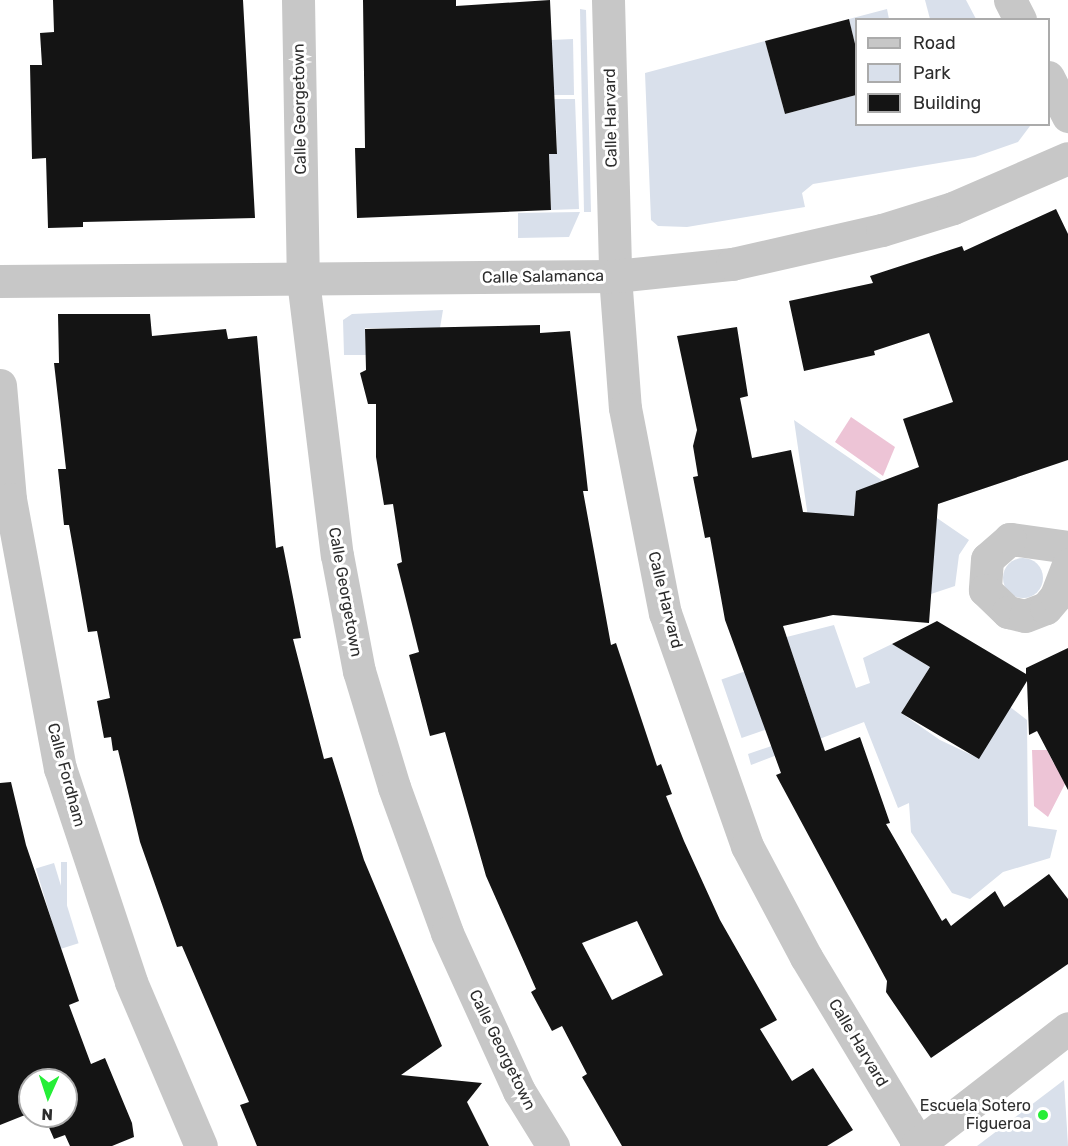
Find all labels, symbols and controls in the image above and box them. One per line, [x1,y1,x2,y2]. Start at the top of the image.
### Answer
legend [855,18,1050,126]
text: Road [913,32,956,54]
street label: Calle Georgetown [289,43,311,175]
text: Park [913,62,950,84]
street label: Calle Harvard [601,68,621,168]
text: Building [913,92,981,114]
street label: Calle Salamanca [482,266,604,288]
street label: Calle Georgetown [324,526,366,658]
street label: Calle Harvard [644,550,686,650]
street label: Calle Fordham [43,721,89,829]
street label: Calle Georgetown [465,987,539,1113]
street label: Calle Harvard [824,996,892,1090]
north arrow [18,1068,78,1128]
place label: Escuela Sotero Figueroa [920,1096,1031,1134]
text: N [41,1105,53,1124]
marker: Escuela Sotero Figueroa [1036,1108,1050,1122]

